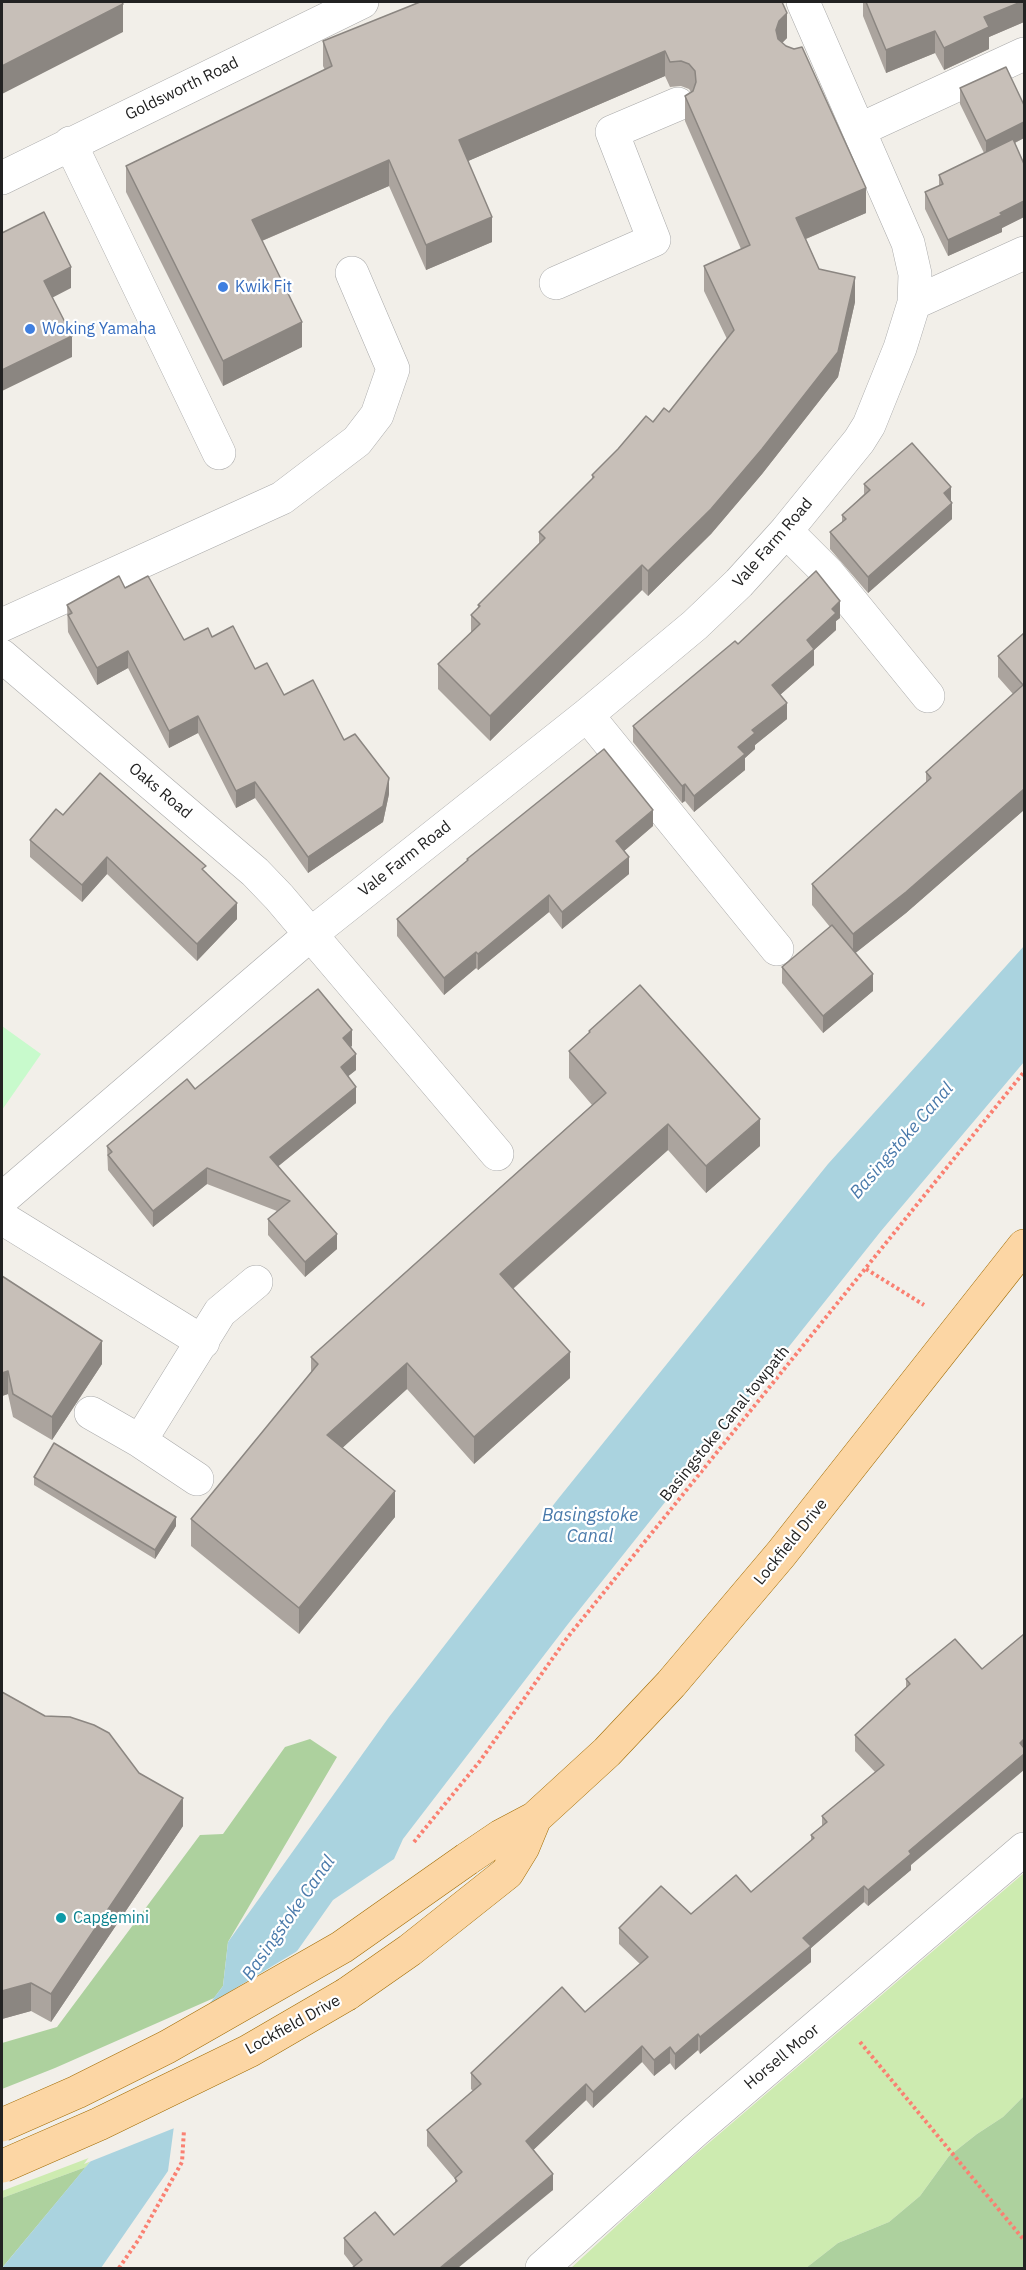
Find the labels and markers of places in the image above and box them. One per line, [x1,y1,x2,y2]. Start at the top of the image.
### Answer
place label: Kwik Fit [235,277,292,297]
marker: Kwik Fit [216,280,230,294]
place label: Woking Yamaha [42,319,156,339]
marker: Woking Yamaha [23,322,37,336]
place label: Capgemini [73,1908,149,1928]
marker: Capgemini [54,1911,68,1925]

